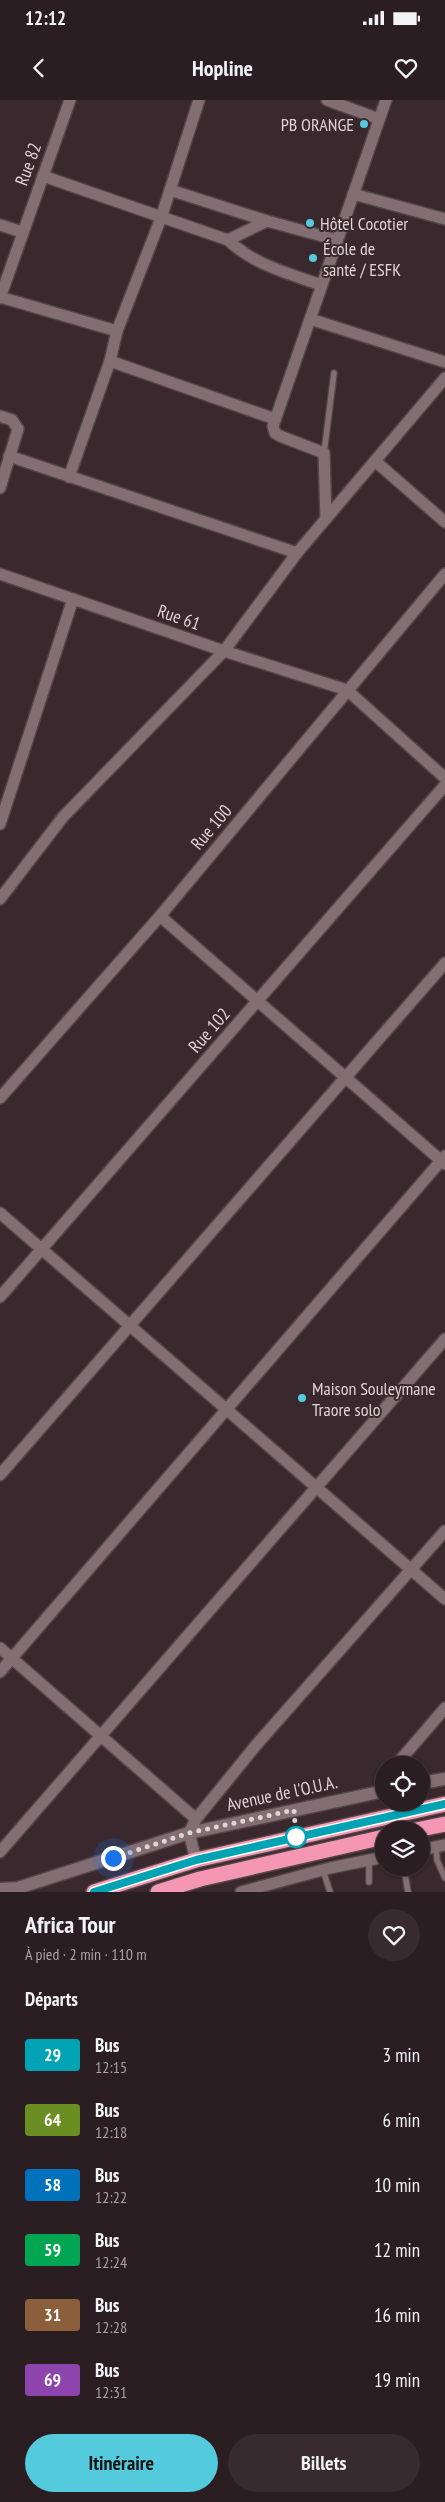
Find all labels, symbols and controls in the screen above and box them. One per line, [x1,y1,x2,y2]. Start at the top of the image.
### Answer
text: 12:12 [25,6,66,30]
icon: back [25,54,53,82]
text: Hopline [192,54,253,82]
icon: heart [392,54,420,82]
place label: PB ORANGE [281,113,354,136]
marker: PB ORANGE [358,118,370,130]
street label: Rue 82 [10,139,46,189]
place label: Hôtel Cocotier [320,212,408,235]
marker: Hôtel Cocotier [304,217,316,229]
place label: École de santé / ESFK [323,237,401,281]
marker: École de santé / ESFK [307,252,319,264]
street label: Rue 61 [154,599,204,635]
street label: Rue 100 [185,800,237,854]
street label: Rue 102 [183,1003,235,1057]
place label: Maison Souleymane Traore solo [312,1377,436,1421]
marker: Maison Souleymane Traore solo [296,1392,308,1404]
map controls [375,1756,430,1876]
button: locate [375,1756,430,1811]
street label: Avenue de l'O.U.A. [225,1770,339,1816]
button: layers [375,1821,430,1876]
unlabelled marker [285,1826,307,1848]
your location [101,1846,126,1871]
text: Africa Tour [25,1909,116,1940]
button: heart [368,1909,420,1961]
text: À pied · 2 min · 110 m [25,1944,147,1964]
text: Départs [25,1987,78,2011]
text: Bus [95,2033,119,2057]
text: 29 [44,2043,61,2066]
text: 3 min [383,2043,420,2067]
text: 12:15 [95,2057,127,2077]
text: Bus [95,2098,119,2122]
text: 64 [44,2108,61,2131]
text: 6 min [383,2108,420,2132]
text: 12:18 [95,2122,127,2142]
text: Bus [95,2163,119,2187]
text: 58 [44,2173,61,2196]
text: 10 min [374,2173,420,2197]
text: 12:22 [95,2187,127,2207]
text: Bus [95,2228,119,2252]
text: 59 [44,2238,61,2261]
text: 12 min [374,2238,420,2262]
text: 12:24 [95,2252,127,2272]
text: Bus [95,2293,119,2317]
text: 31 [44,2303,61,2326]
text: 16 min [374,2303,420,2327]
text: 12:28 [95,2317,127,2337]
text: Bus [95,2358,119,2382]
text: 69 [44,2368,61,2391]
text: 19 min [374,2368,420,2392]
text: 12:31 [95,2382,127,2402]
button: Itinéraire [25,2434,218,2492]
button: Billets [228,2434,420,2492]

